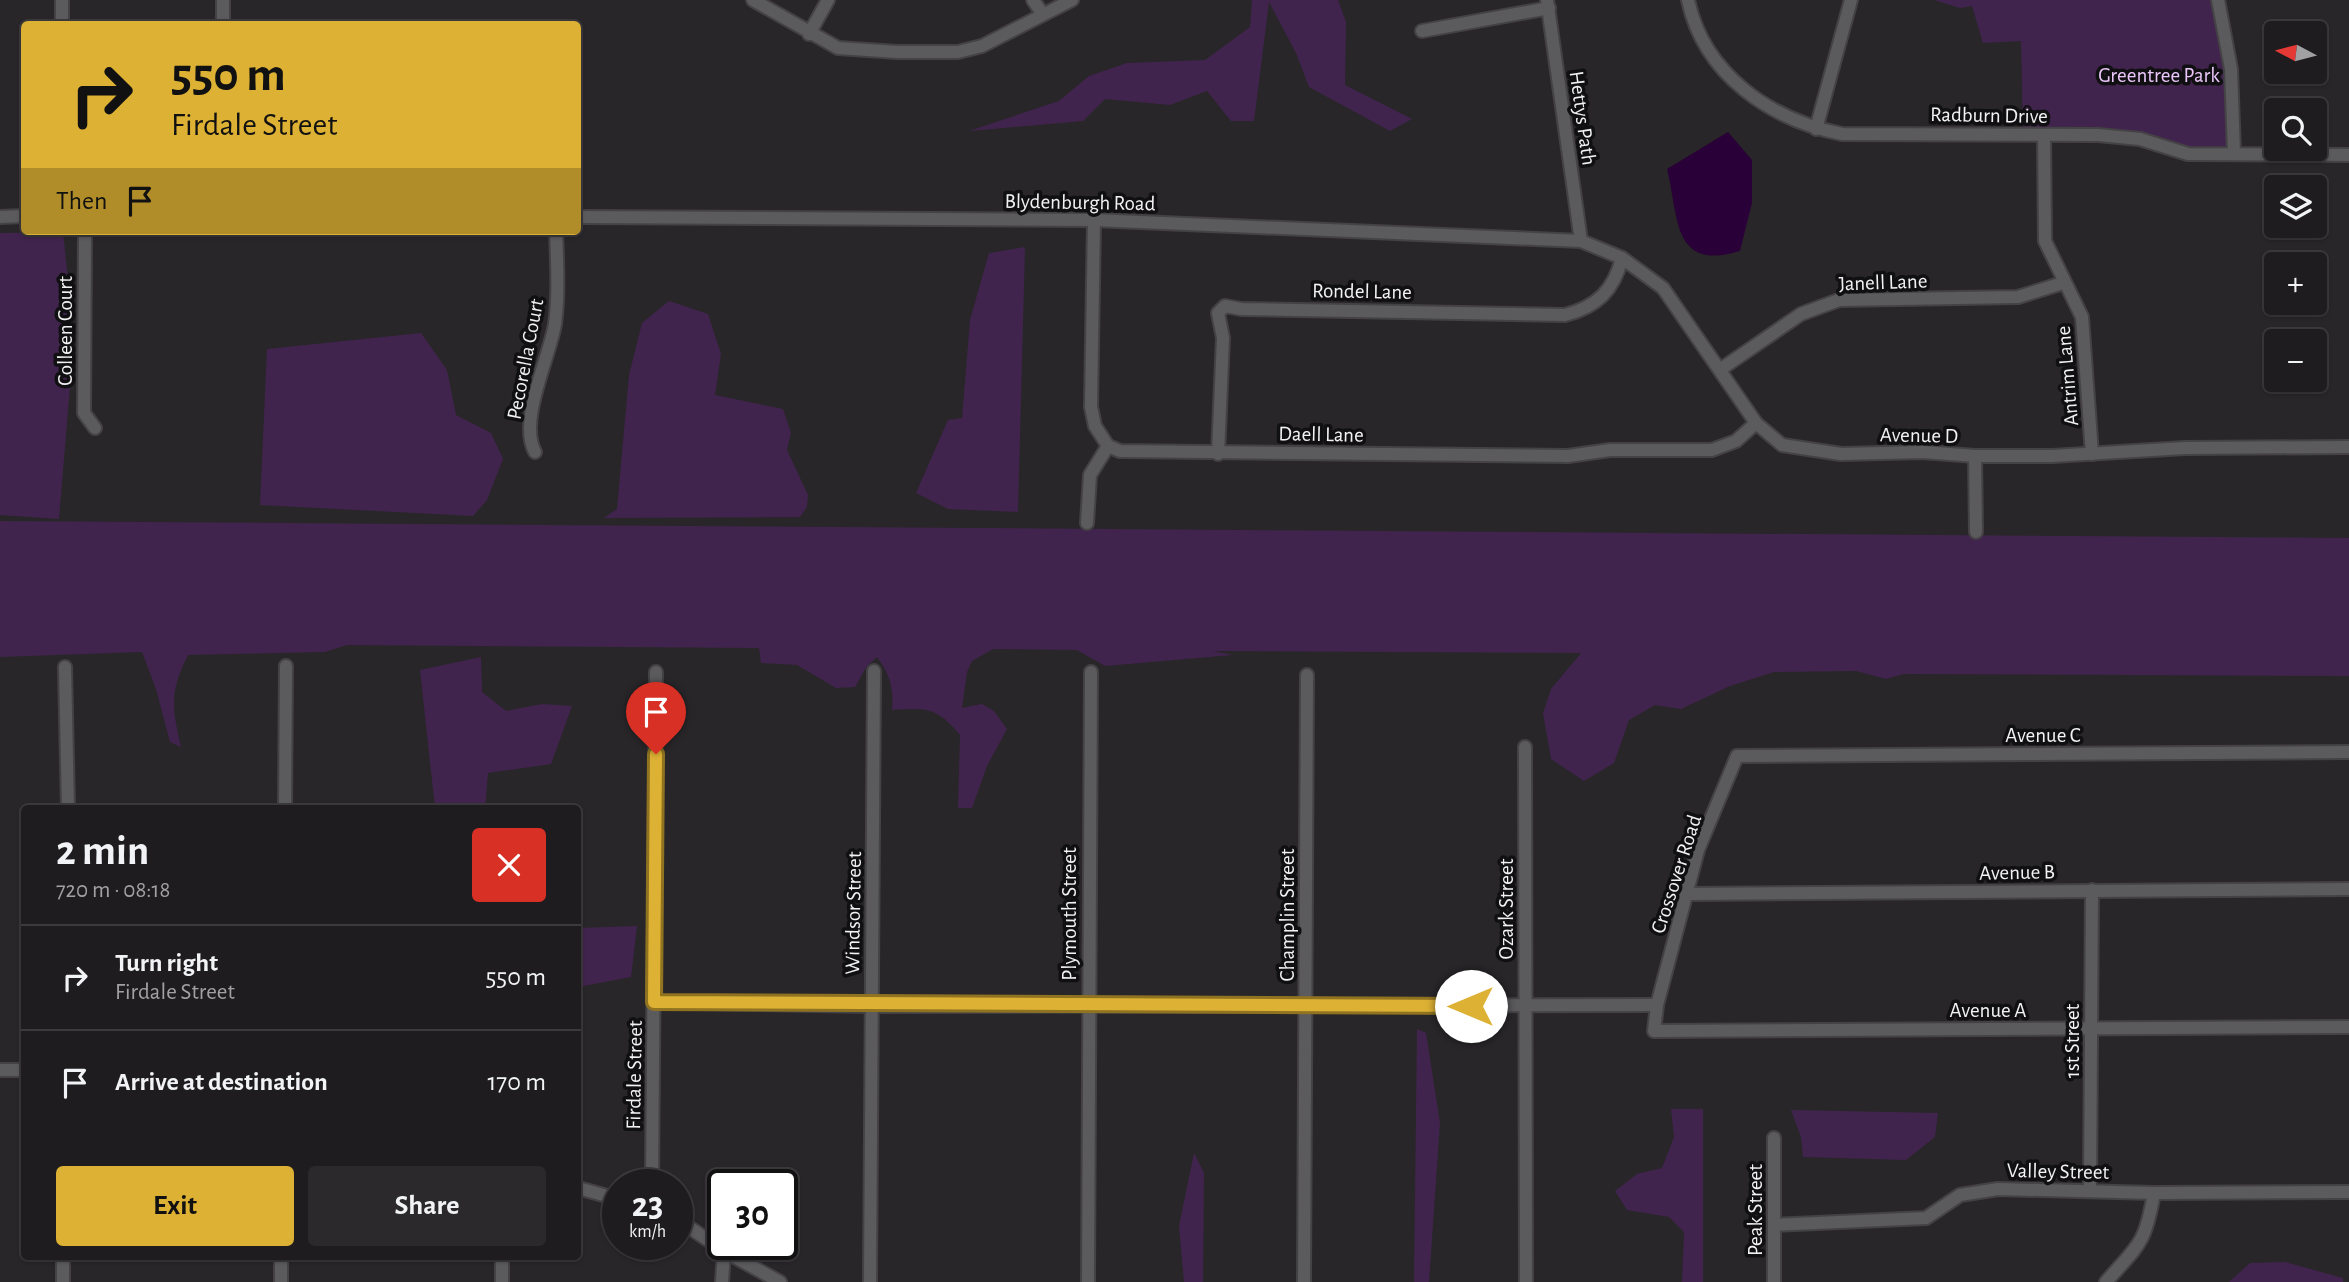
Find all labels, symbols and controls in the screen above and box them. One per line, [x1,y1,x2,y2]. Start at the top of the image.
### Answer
north arrow [2264,21,2328,84]
map controls [2264,21,2327,392]
icon: right [56,49,147,140]
text: 550 m [171,51,286,100]
park label: Greentree Park [2098,65,2220,86]
street label: Hettys Path [1566,70,1600,167]
button: search [2264,98,2327,161]
street label: Radburn Drive [1930,104,2048,127]
text: Firdale Street [171,109,338,141]
button: layers [2264,175,2327,238]
icon: arrive [121,182,159,220]
text: Then [56,188,107,214]
street label: Blydenburgh Road [1004,191,1156,214]
button: + [2264,252,2327,315]
street label: Janell Lane [1838,270,1928,295]
street label: Colleen Court [55,276,76,386]
street label: Rondel Lane [1312,280,1412,303]
street label: Pecorella Court [503,297,548,421]
street label: Antrim Lane [2053,325,2082,427]
button: − [2264,329,2327,392]
street label: Daell Lane [1278,423,1364,446]
street label: Avenue D [1880,424,1958,447]
pin [626,682,686,754]
icon: arrive [637,693,675,731]
street label: Avenue C [2005,725,2081,746]
street label: Crossover Road [1647,812,1706,936]
button: close [472,828,546,902]
text: 2 min [56,830,149,872]
street label: Plymouth Street [1059,847,1080,981]
street label: Champlin Street [1277,848,1298,981]
street label: Windsor Street [842,851,865,975]
street label: Ozark Street [1496,858,1517,959]
street label: Avenue B [1979,861,2055,884]
text: 720 m · 08:18 [56,879,170,902]
text: Turn right [115,950,218,976]
icon: right [56,959,94,997]
text: 550 m [485,964,546,990]
position arrow [1434,969,1508,1043]
text: Firdale Street [115,981,235,1004]
street label: Avenue A [1950,1000,2026,1021]
street label: 1st Street [2062,1003,2083,1078]
street label: Firdale Street [623,1020,646,1130]
icon: arrive [56,1064,94,1102]
text: Arrive at destination [115,1069,328,1095]
text: 170 m [487,1069,546,1095]
street label: Valley Street [2007,1160,2110,1183]
street label: Peak Street [1745,1164,1766,1256]
button: Exit [56,1166,294,1246]
button: Share [308,1166,546,1246]
speed limit sign: 30 [707,1169,798,1260]
text: 23 [632,1188,663,1223]
text: km/h [629,1223,666,1241]

